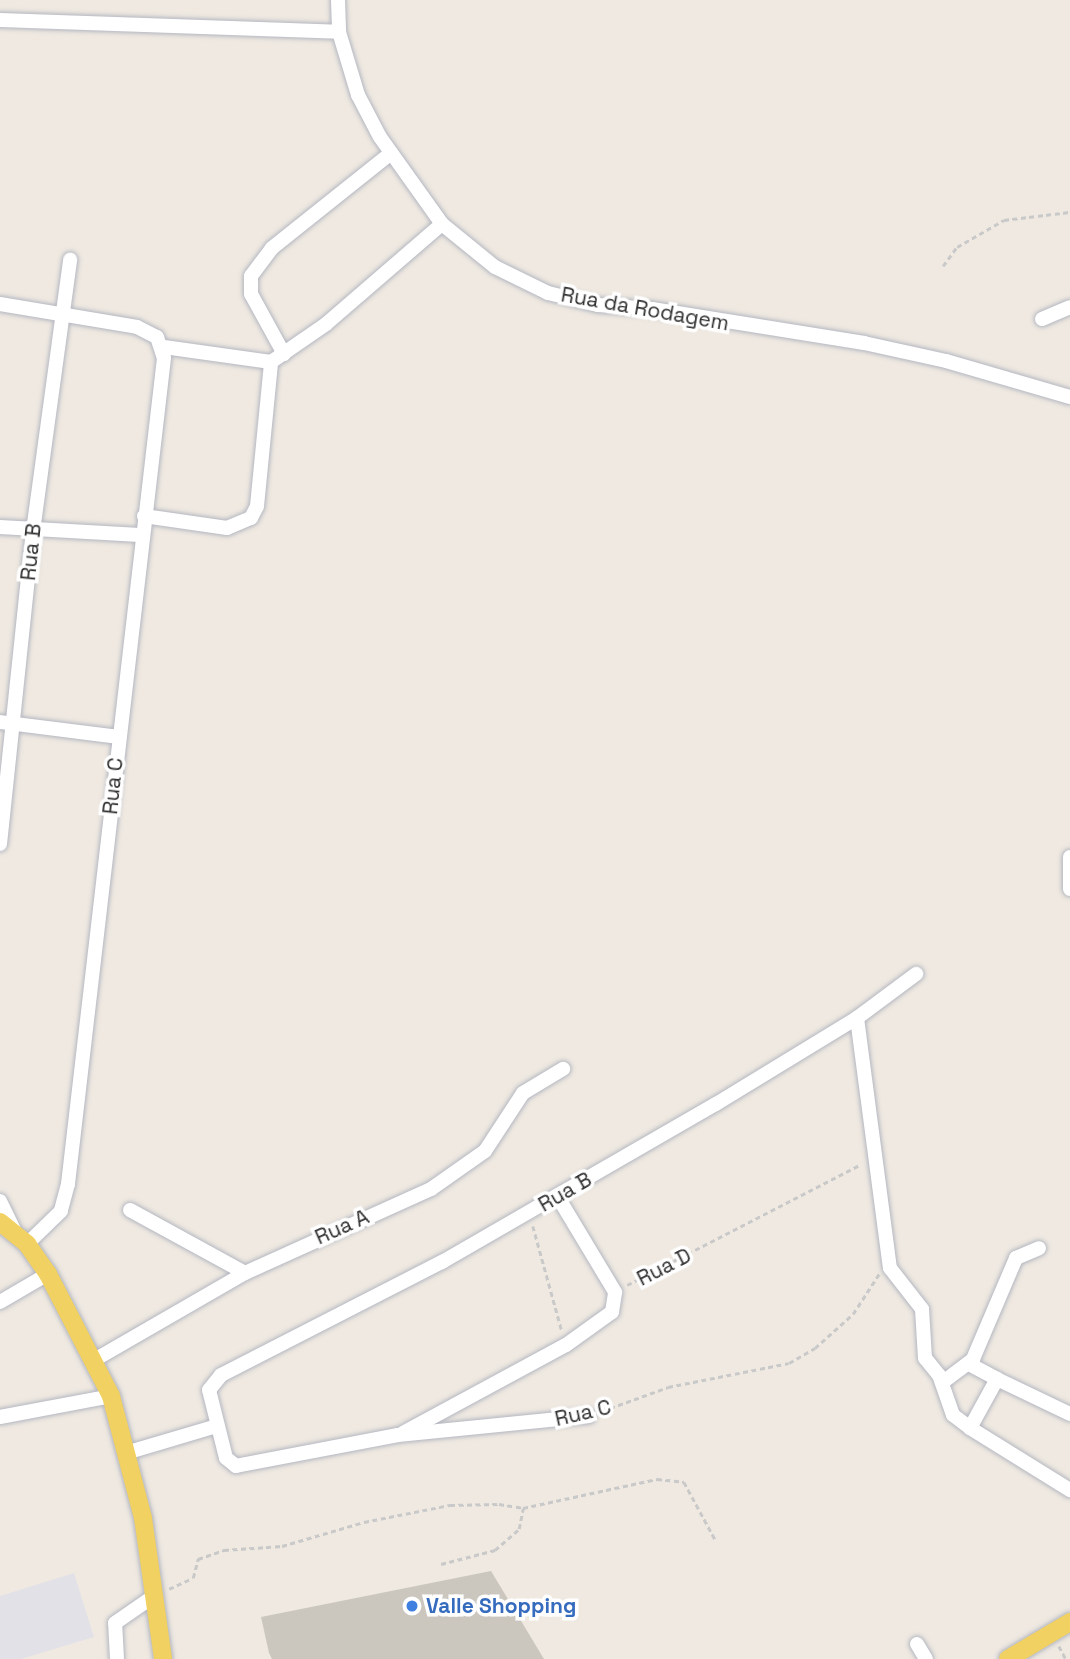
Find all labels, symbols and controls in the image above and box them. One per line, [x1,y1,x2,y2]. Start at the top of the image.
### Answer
street label: Rua da Rodagem [559,282,731,336]
street label: Rua B [15,522,47,582]
street label: Rua C [97,756,129,816]
street label: Rua B [534,1167,596,1217]
street label: Rua A [311,1204,373,1250]
street label: Rua D [633,1243,695,1291]
street label: Rua C [552,1394,614,1432]
place label: Valle Shopping [426,1593,576,1619]
marker: Valle Shopping [404,1598,420,1614]

